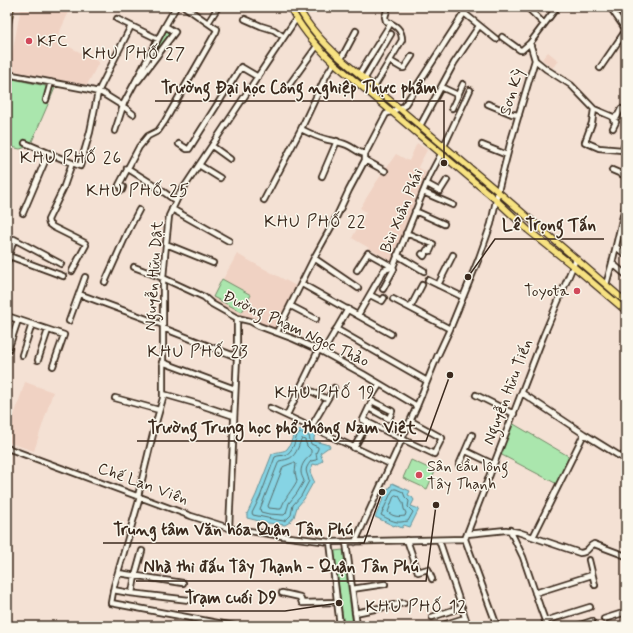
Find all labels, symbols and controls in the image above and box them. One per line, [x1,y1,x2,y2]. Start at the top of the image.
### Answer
place label: KFC [37,31,67,52]
marker: KFC [24,36,34,46]
district label: KHU PHỐ 27 [82,43,186,65]
street label: Sơn Kỳ [495,66,529,118]
callout: Trường Đại học Công nghiệp Thực phẩm [155,72,444,101]
text: Trường Đại học Công nghiệp Thực phẩm [161,77,437,102]
district label: KHU PHỐ 26 [20,147,122,169]
street label: Bùi Xuân Phái [376,166,429,256]
district label: KHU PHỐ 25 [86,180,190,202]
callout: Lê Trọng Tấn [495,210,604,239]
district label: KHU PHỐ 22 [264,211,366,233]
text: Lê Trọng Tấn [502,214,596,239]
street label: Nguyễn Hữu Dật [140,220,169,332]
place label: Toyota [524,281,569,302]
street label: Đường Phạm Ngọc Thảo [219,286,373,373]
marker: Toyota [572,286,582,296]
street label: Nguyễn Hữu Tiến [478,336,539,448]
district label: KHU PHỐ 23 [147,341,249,363]
district label: KHU PHỐ 19 [274,382,376,404]
callout: Trường Trung học phổ thông Nam Việt [137,412,426,441]
text: Trường Trung học phổ thông Nam Việt [148,417,417,442]
place label: Sân cầu lông Tây Thạnh [427,456,509,495]
street label: Chế Lan Viên [95,458,191,510]
marker: Sân cầu lông Tây Thạnh [414,470,424,480]
callout: Trung tâm Văn hóa Quận Tân Phú [103,514,364,543]
text: Trung tâm Văn hóa Quận Tân Phú [113,519,353,542]
callout: Nhà thi đấu Tây Thạnh - Quận Tân Phú [136,552,426,581]
text: Nhà thi đấu Tây Thạnh - Quận Tân Phú [144,556,419,579]
callout: Trạm cuối D9 [178,582,285,611]
text: Trạm cuối D9 [185,587,278,609]
district label: KHU PHỐ 12 [365,596,467,618]

